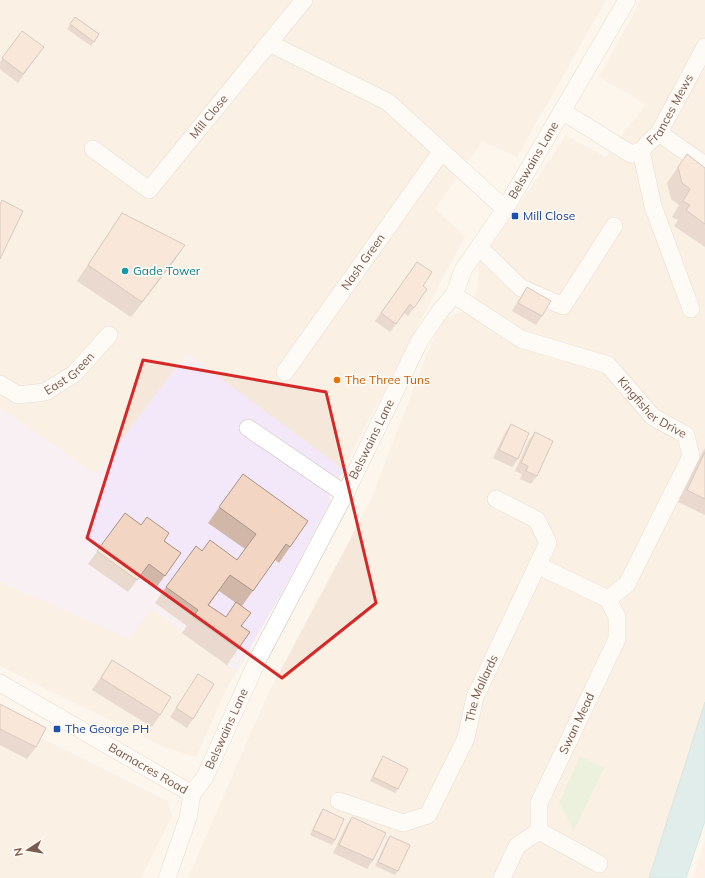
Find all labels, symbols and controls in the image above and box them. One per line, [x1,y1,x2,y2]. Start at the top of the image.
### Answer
street label: Frances Mews [643,71,696,148]
street label: Mill Close [186,91,231,141]
street label: Belswains Lane [505,119,561,201]
place label: Mill Close [523,208,575,223]
marker: Mill Close [510,211,520,221]
street label: Nash Green [338,231,388,293]
place label: Gade Tower [133,263,201,278]
marker: Gade Tower [120,266,130,276]
street label: East Green [41,349,97,398]
place label: The Three Tuns [345,372,430,387]
street label: Kingfisher Drive [615,374,689,441]
marker: The Three Tuns [332,375,342,385]
street label: Belswains Lane [345,397,397,482]
street label: The Mallards [462,652,501,724]
street label: Belswains Lane [201,686,251,772]
street label: Swan Mead [555,690,597,756]
place label: The George PH [65,721,149,736]
marker: The George PH [52,724,62,734]
street label: Barnacres Road [106,739,191,797]
north arrow [8,830,48,870]
text: N [11,847,26,858]

